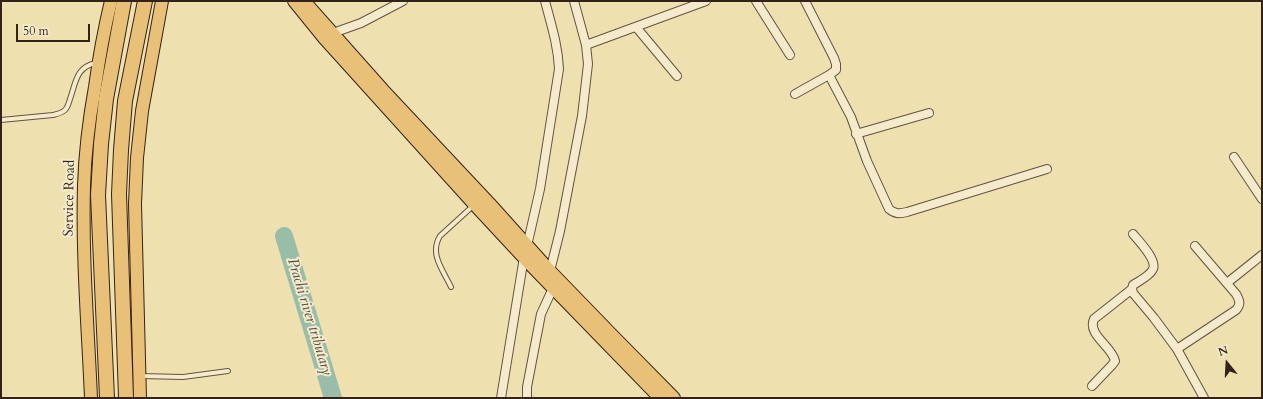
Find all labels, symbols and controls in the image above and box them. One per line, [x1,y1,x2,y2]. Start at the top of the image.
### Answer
scale bar [18,16,92,42]
text: 50 m [23,23,49,39]
street label: Service Road [61,159,79,237]
water label: Prachi river tributary [283,256,335,378]
north arrow [1207,343,1247,383]
text: N [1216,343,1230,360]

